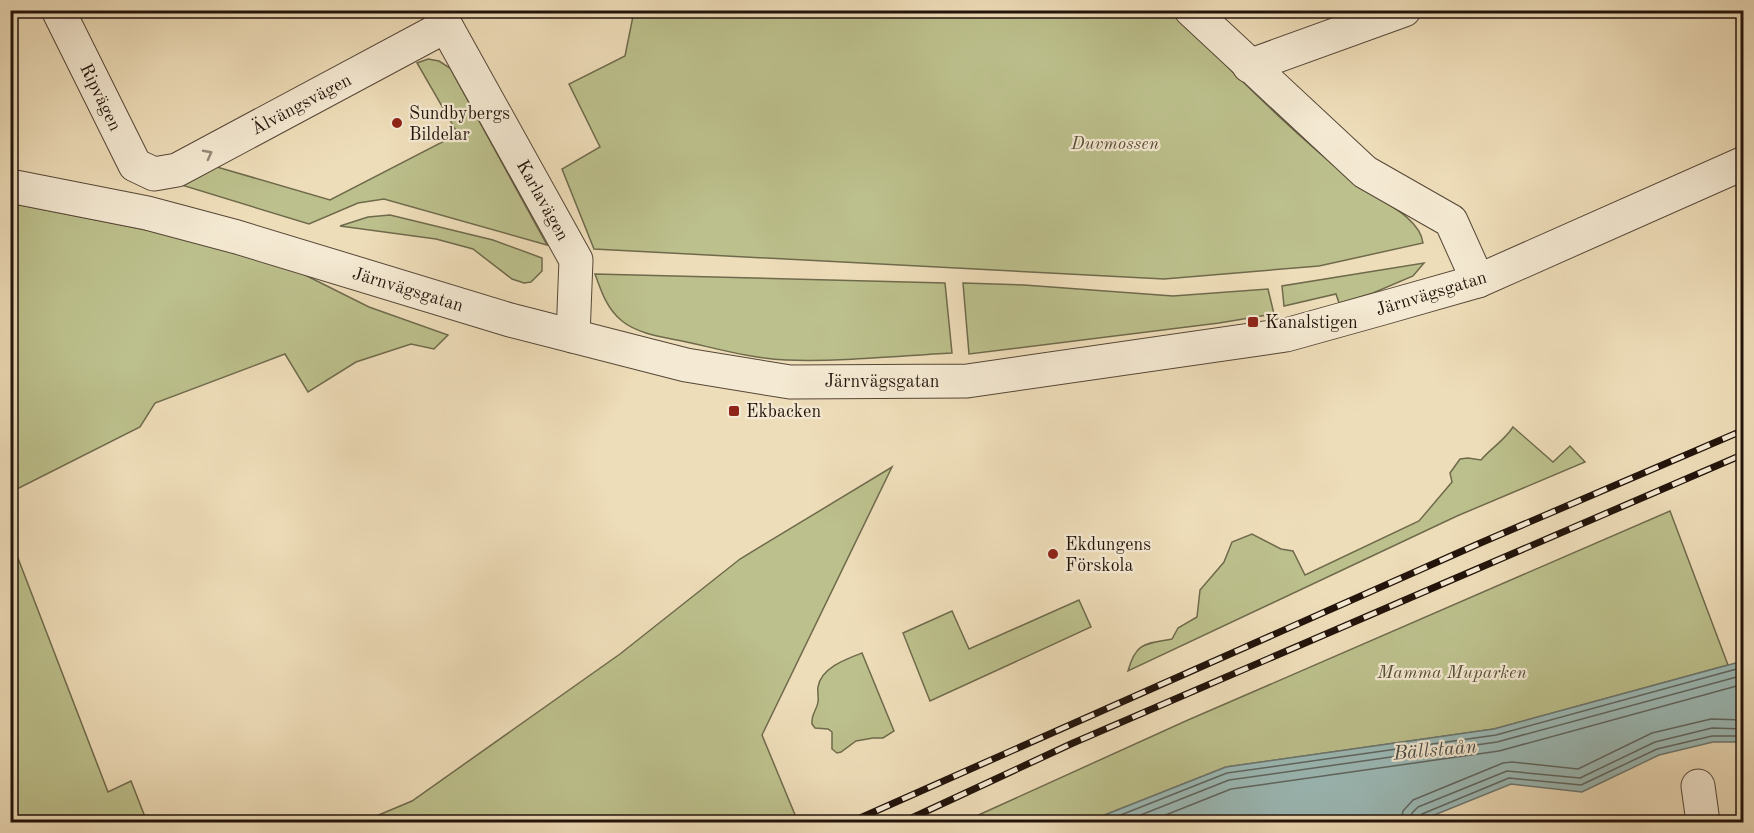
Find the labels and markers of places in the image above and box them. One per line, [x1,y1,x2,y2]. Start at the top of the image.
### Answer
place label: Sundbybergs Bildelar [409,105,510,144]
marker: Sundbybergs Bildelar [390,116,404,130]
place label: Kanalstigen [1265,314,1358,332]
marker: Kanalstigen [1246,315,1260,329]
place label: Ekbacken [746,403,821,421]
marker: Ekbacken [727,404,741,418]
place label: Ekdungens Förskola [1065,536,1151,575]
marker: Ekdungens Förskola [1046,547,1060,561]

